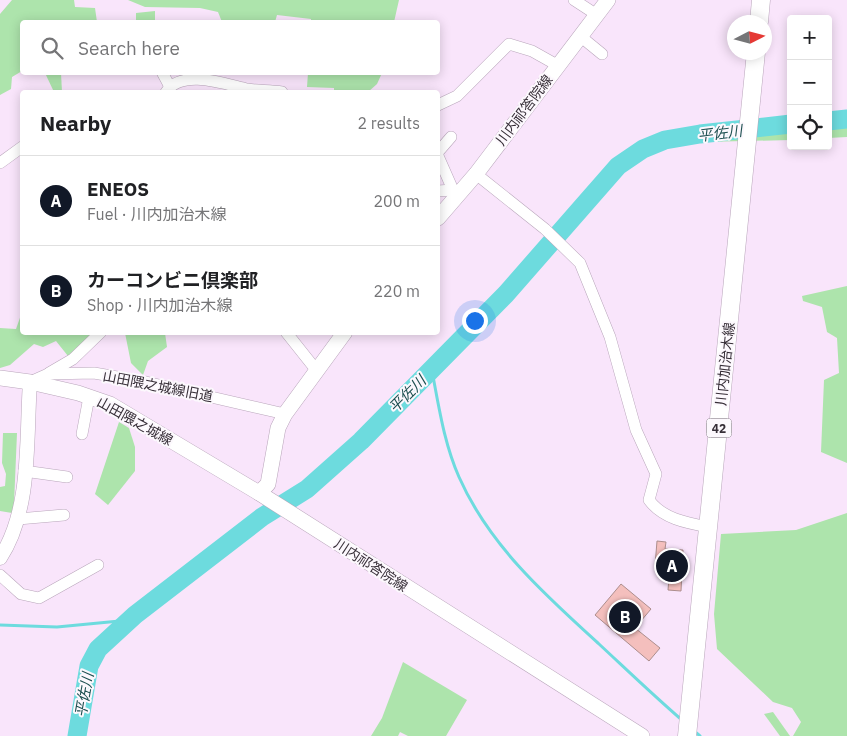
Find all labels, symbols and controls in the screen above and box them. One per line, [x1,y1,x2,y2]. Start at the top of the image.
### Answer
north arrow [727,15,772,60]
map controls [787,15,832,150]
button: + [787,15,832,60]
search box [20,20,440,75]
icon: search [38,34,66,62]
text: Search here [78,36,180,60]
button: − [787,60,832,105]
street label: 川内祁答院線 [492,71,556,149]
button: locate [787,105,832,150]
text: Nearby [40,109,111,137]
text: 2 results [357,113,420,133]
water label: 平佐川 [697,121,745,145]
text: ENEOS [87,177,149,201]
text: A [51,191,61,211]
text: 200 m [373,191,420,211]
text: Fuel · 川内加治木線 [87,204,227,224]
text: カーコンビニ倶楽部 [87,268,258,292]
text: B [51,281,61,301]
text: 220 m [373,281,420,301]
text: Shop · 川内加治木線 [87,295,232,315]
your location [462,308,488,334]
street label: 川内加治木線 [712,321,738,407]
street label: 山田隈之城線旧道 [101,366,215,406]
water label: 平佐川 [384,370,431,417]
street label: 山田隈之城線 [94,393,176,449]
road number: 42 [706,418,732,438]
street label: 川内祁答院線 [331,535,411,595]
pin: A [656,547,688,585]
pin: B [609,598,641,636]
water label: 平佐川 [71,669,98,719]

